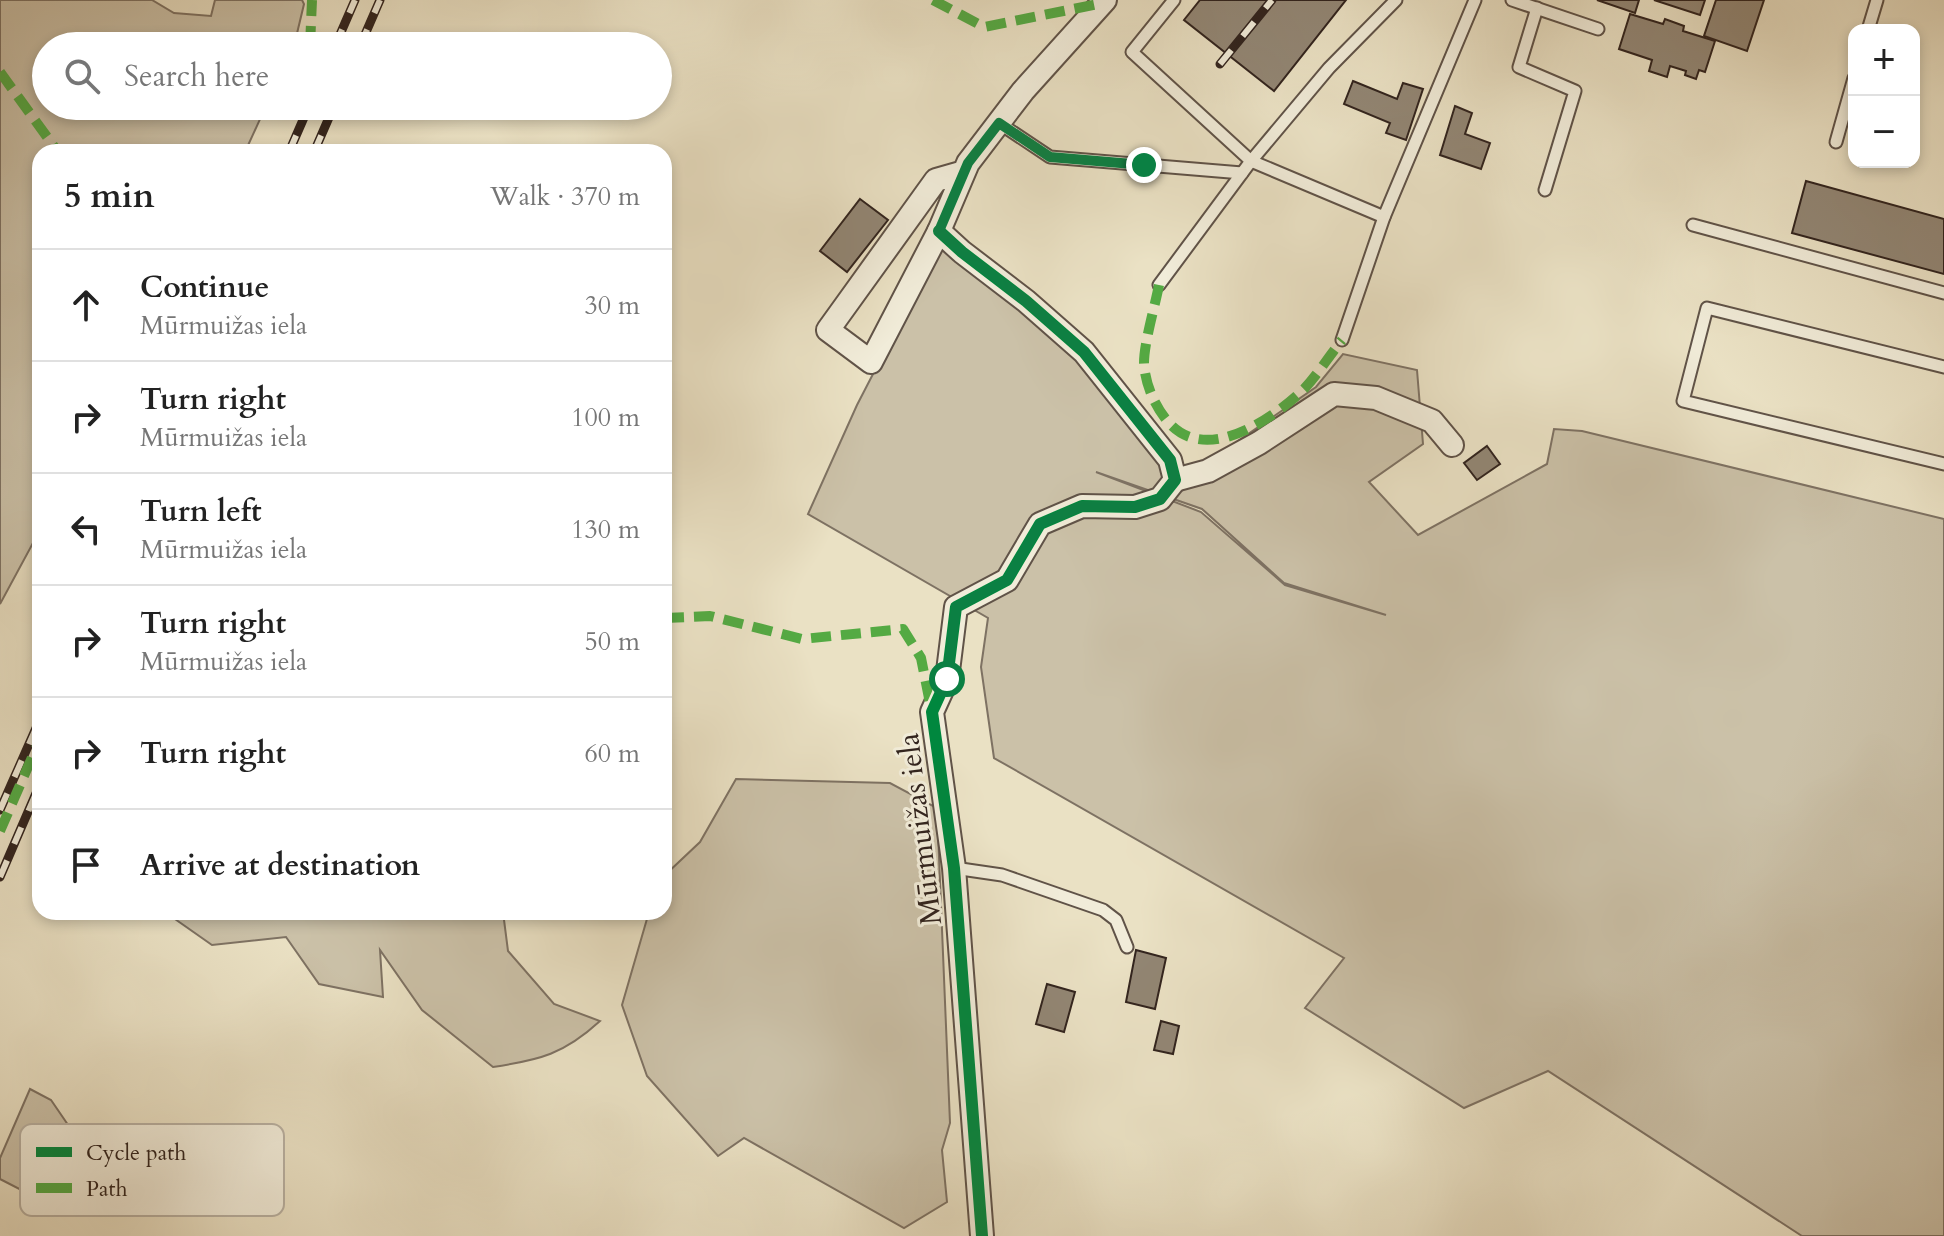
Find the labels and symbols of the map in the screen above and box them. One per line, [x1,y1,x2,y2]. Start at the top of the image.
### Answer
route end [1126,147,1162,183]
route start [929,661,965,697]
street label: Mūrmuižas iela [888,731,952,927]
legend [20,1124,284,1216]
text: Cycle path [86,1138,186,1168]
text: Path [86,1174,128,1204]

